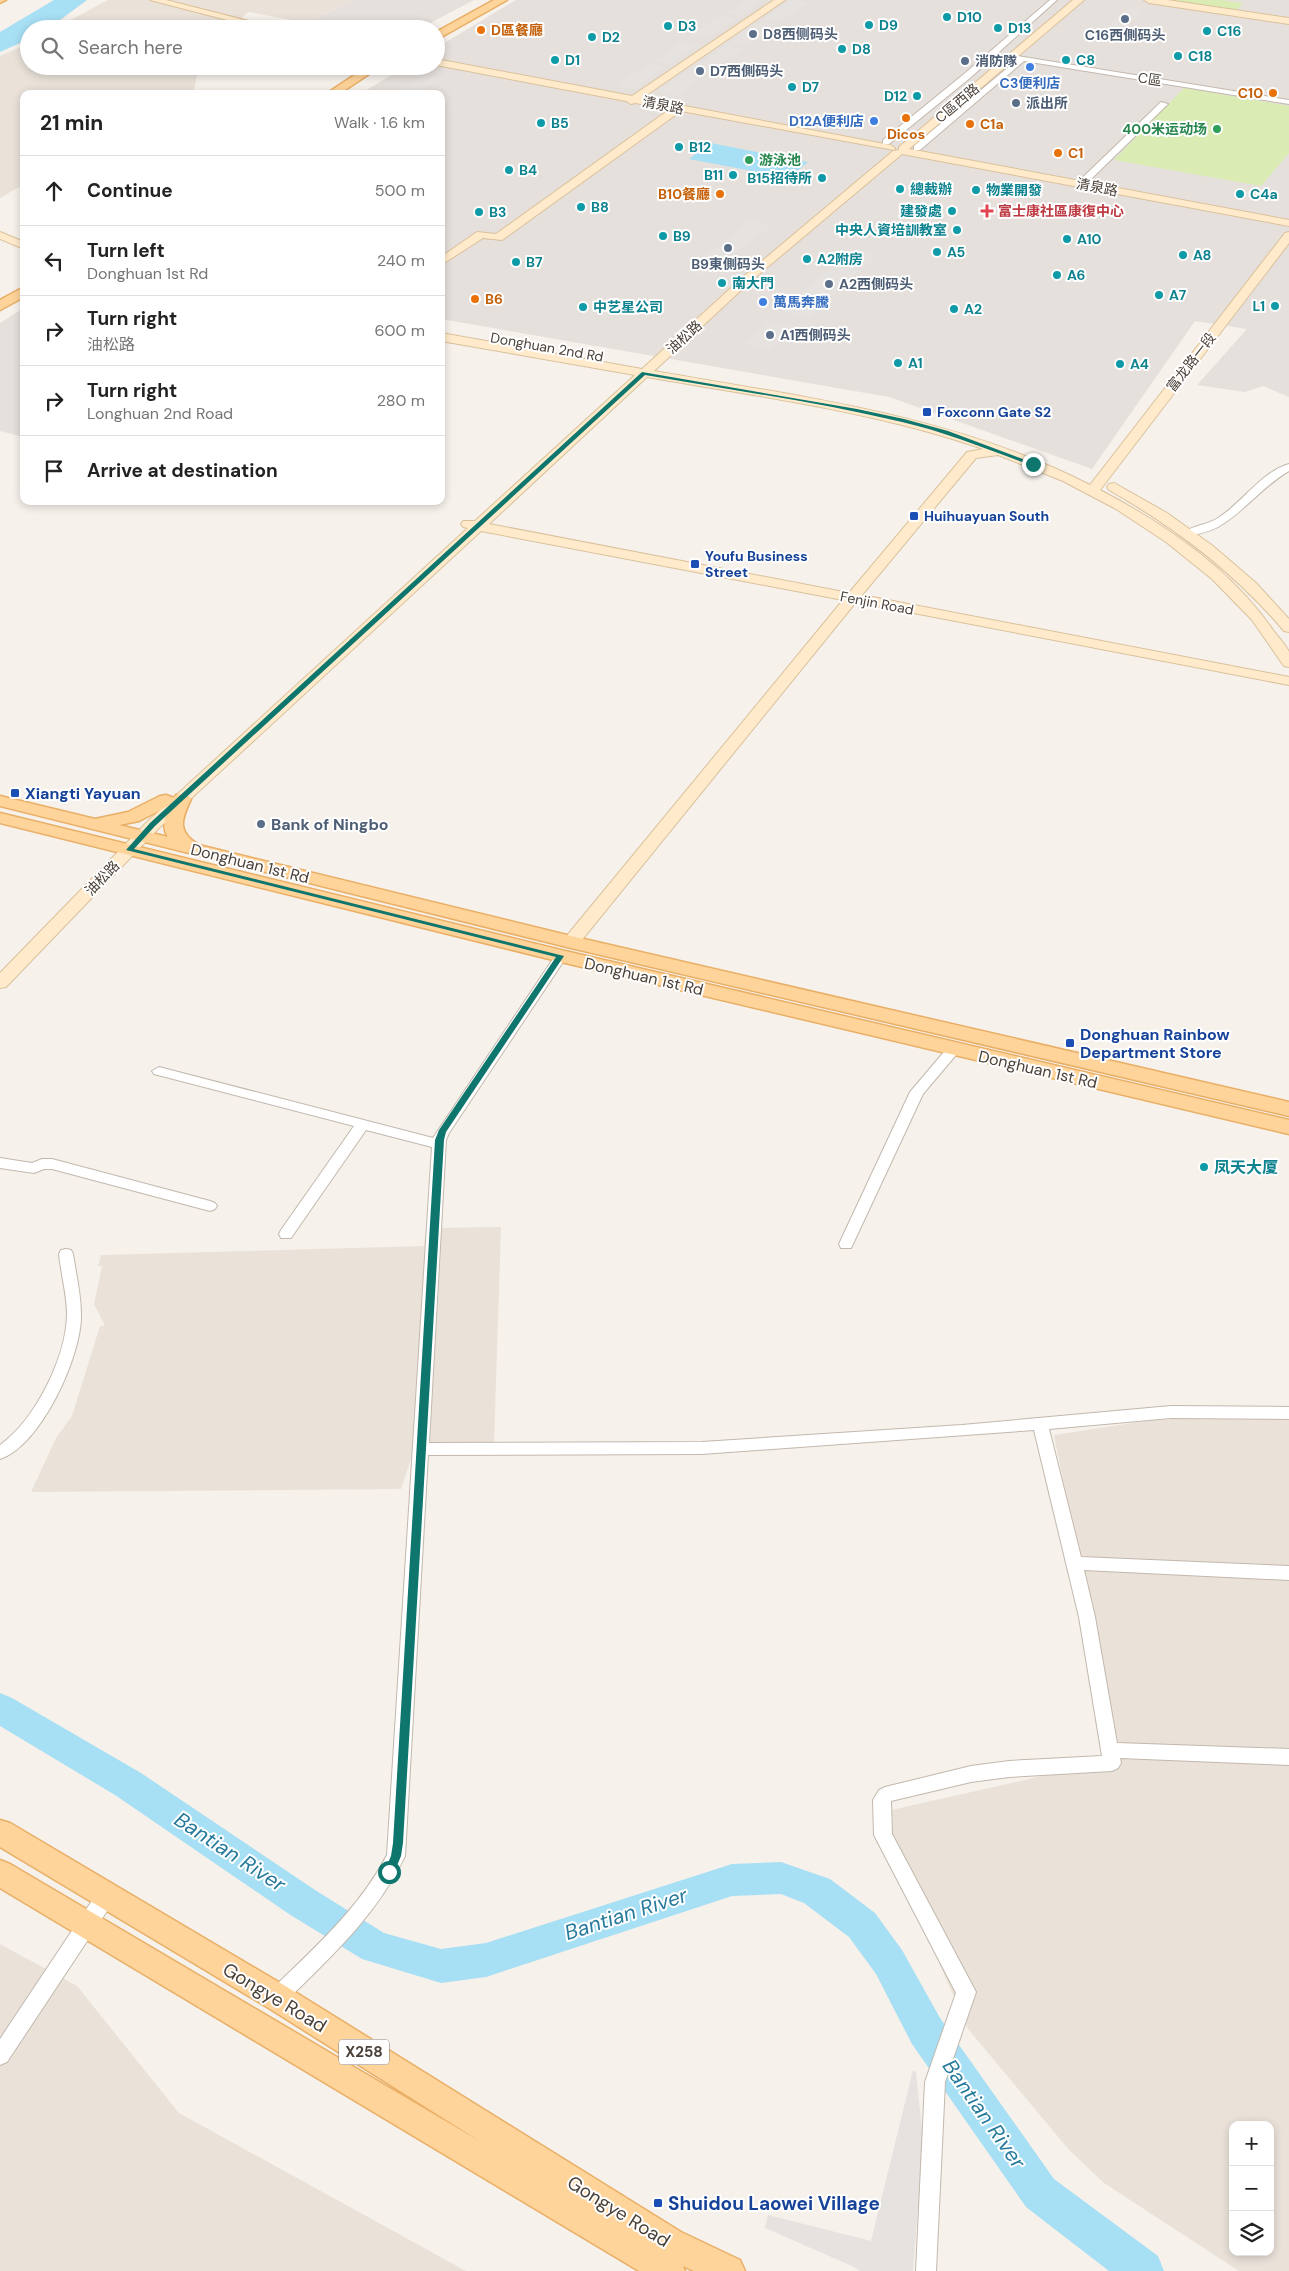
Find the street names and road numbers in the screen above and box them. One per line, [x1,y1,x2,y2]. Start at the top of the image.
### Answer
street label: C區 [1137,68,1163,90]
street label: C區西路 [931,79,983,127]
street label: 清泉路 [641,92,685,118]
street label: 清泉路 [1075,174,1119,200]
street label: 油松路 [662,316,706,358]
street label: Donghuan 2nd Rd [489,328,605,366]
street label: 富龙路一段 [1162,329,1220,395]
street label: Fenjin Road [839,587,915,619]
street label: Donghuan 1st Rd [188,839,311,888]
street label: 油松路 [81,857,123,899]
street label: Donghuan 1st Rd [582,953,705,1000]
street label: Donghuan 1st Rd [976,1046,1099,1093]
street label: Gongye Road [218,1957,331,2038]
road number: X258 [339,2040,389,2064]
street label: Gongye Road [563,2170,675,2253]

